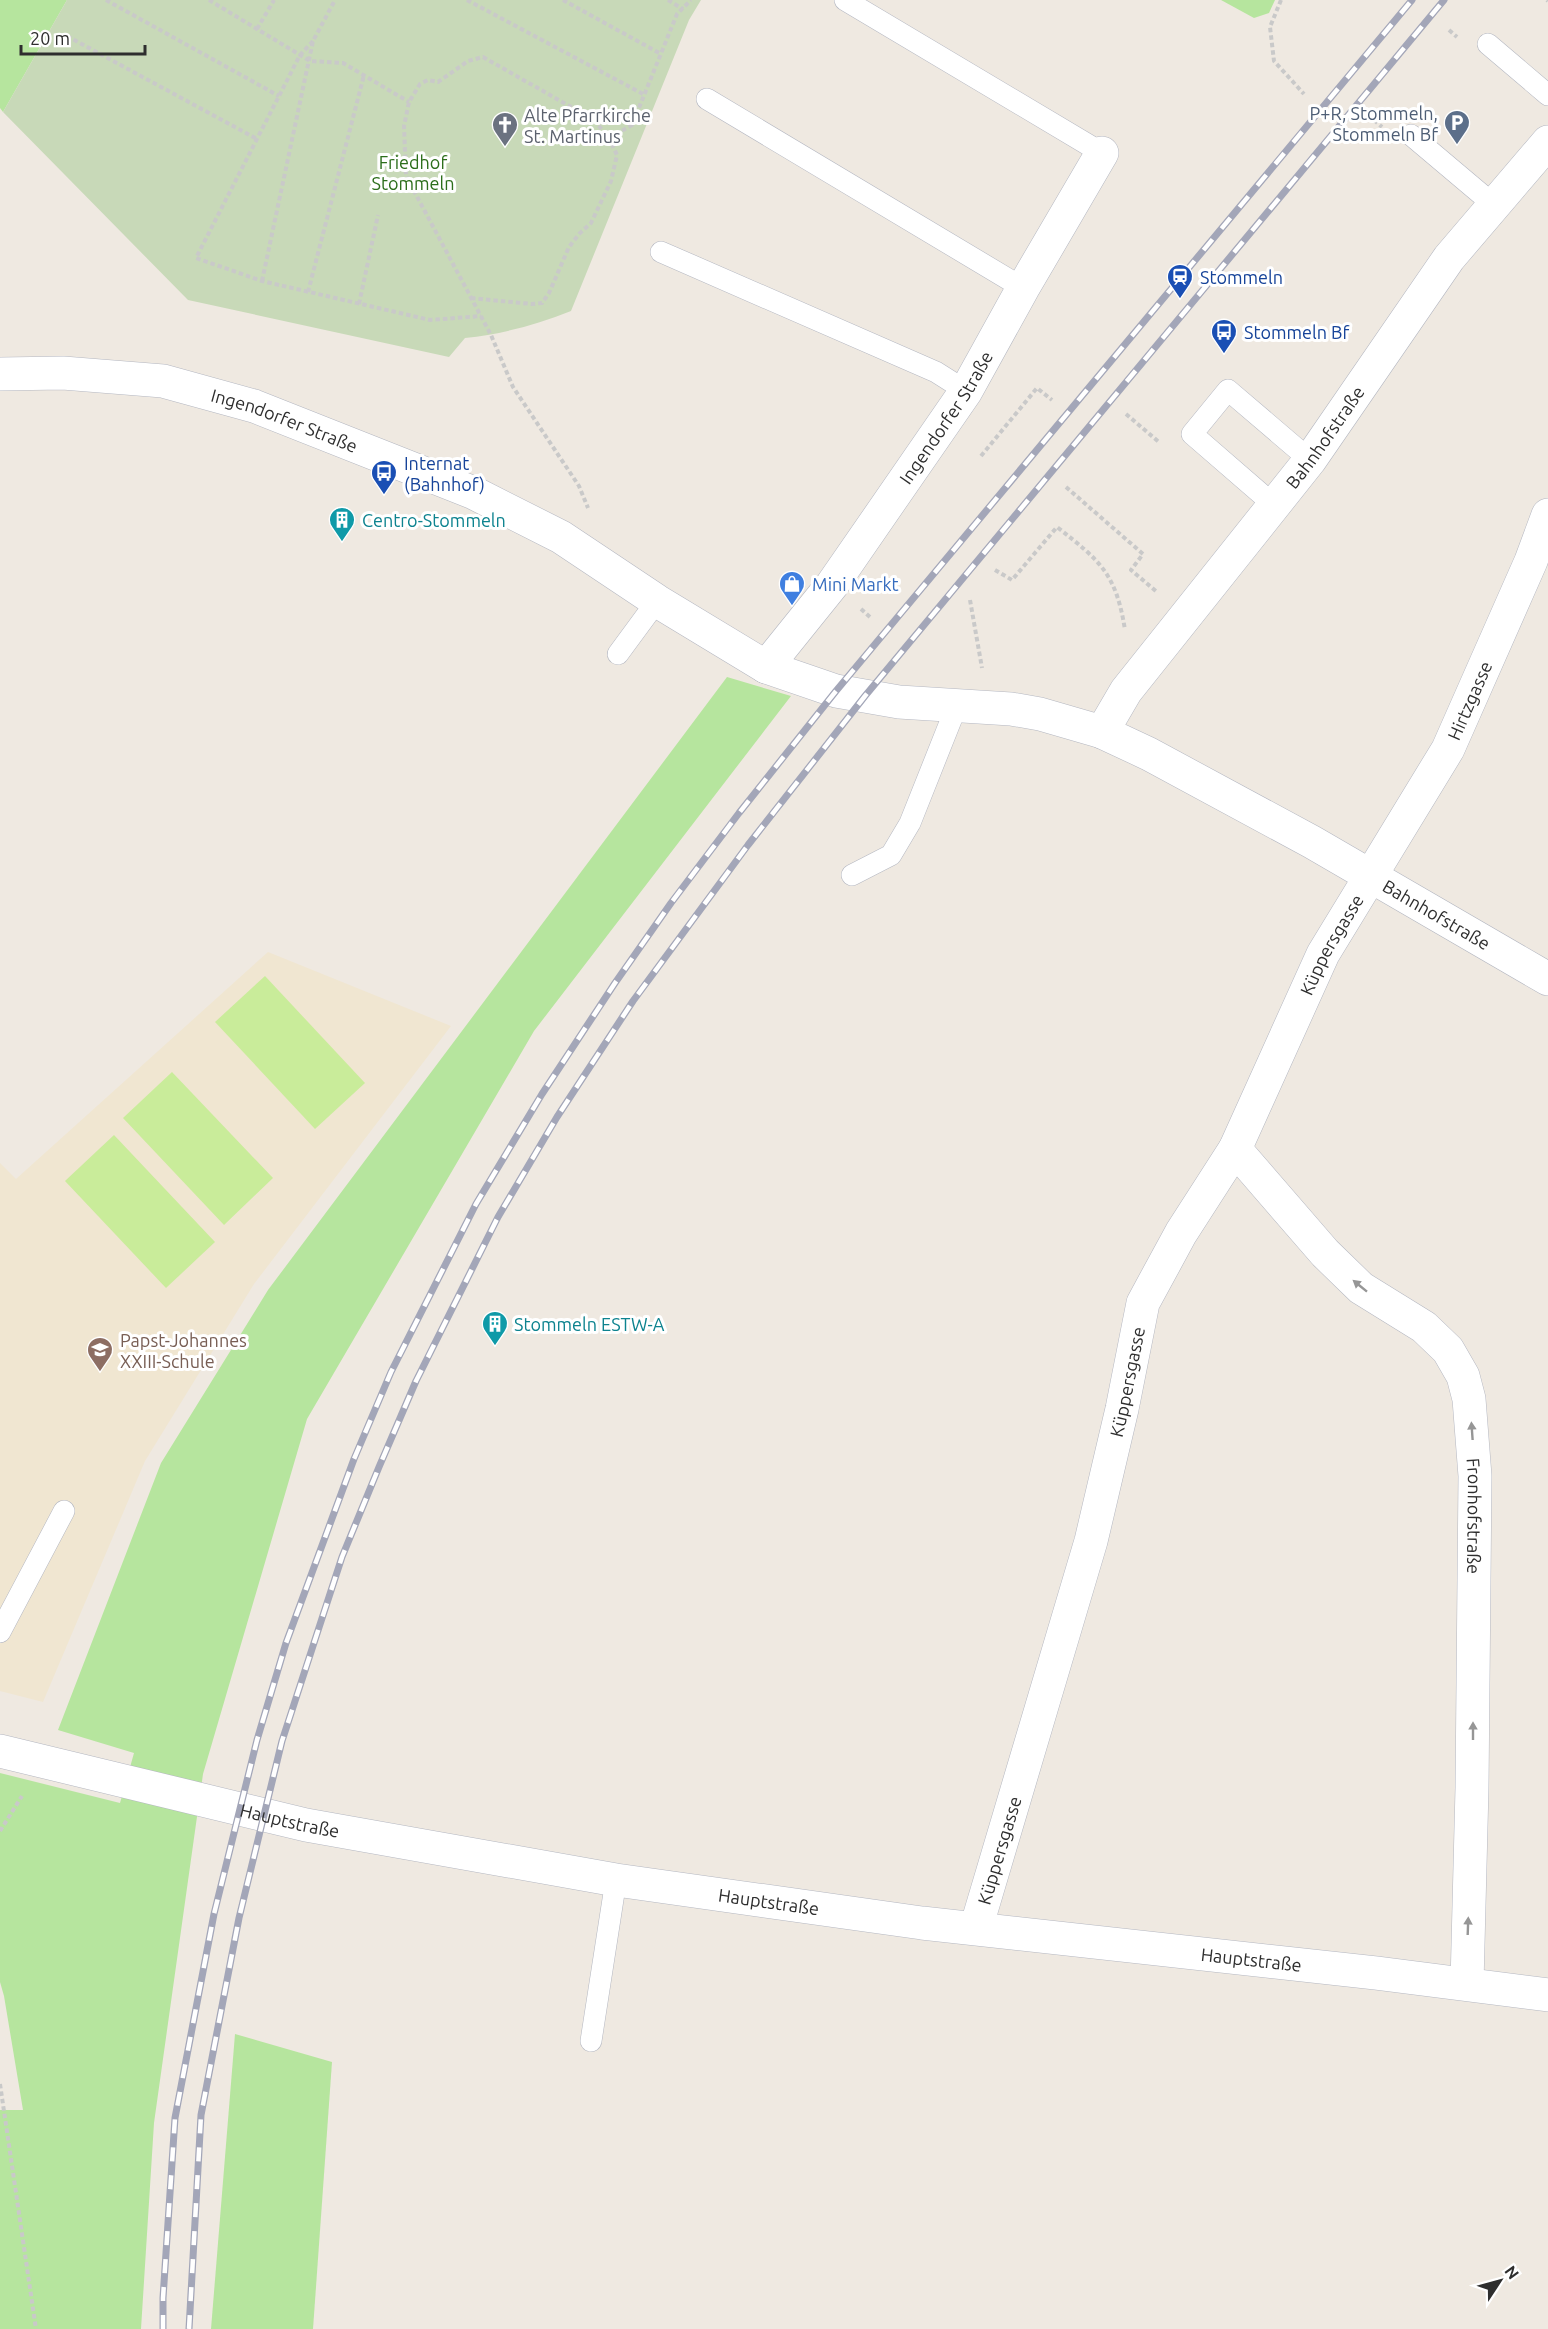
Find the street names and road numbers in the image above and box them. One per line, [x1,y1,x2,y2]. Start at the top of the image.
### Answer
street label: Ingendorfer Straße [895,347,996,487]
street label: Bahnhofstraße [1282,382,1368,492]
street label: Ingendorfer Straße [209,385,360,456]
street label: Hirtzgasse [1443,658,1496,743]
street label: Bahnhofstraße [1379,875,1494,953]
street label: Küppersgasse [1296,891,1367,998]
street label: Küppersgasse [1106,1325,1148,1439]
street label: Fronhofstraße [1464,1457,1485,1574]
street label: Küppersgasse [974,1794,1025,1907]
street label: Hauptstraße [238,1799,341,1841]
street label: Hauptstraße [717,1885,820,1918]
street label: Hauptstraße [1200,1944,1303,1975]

